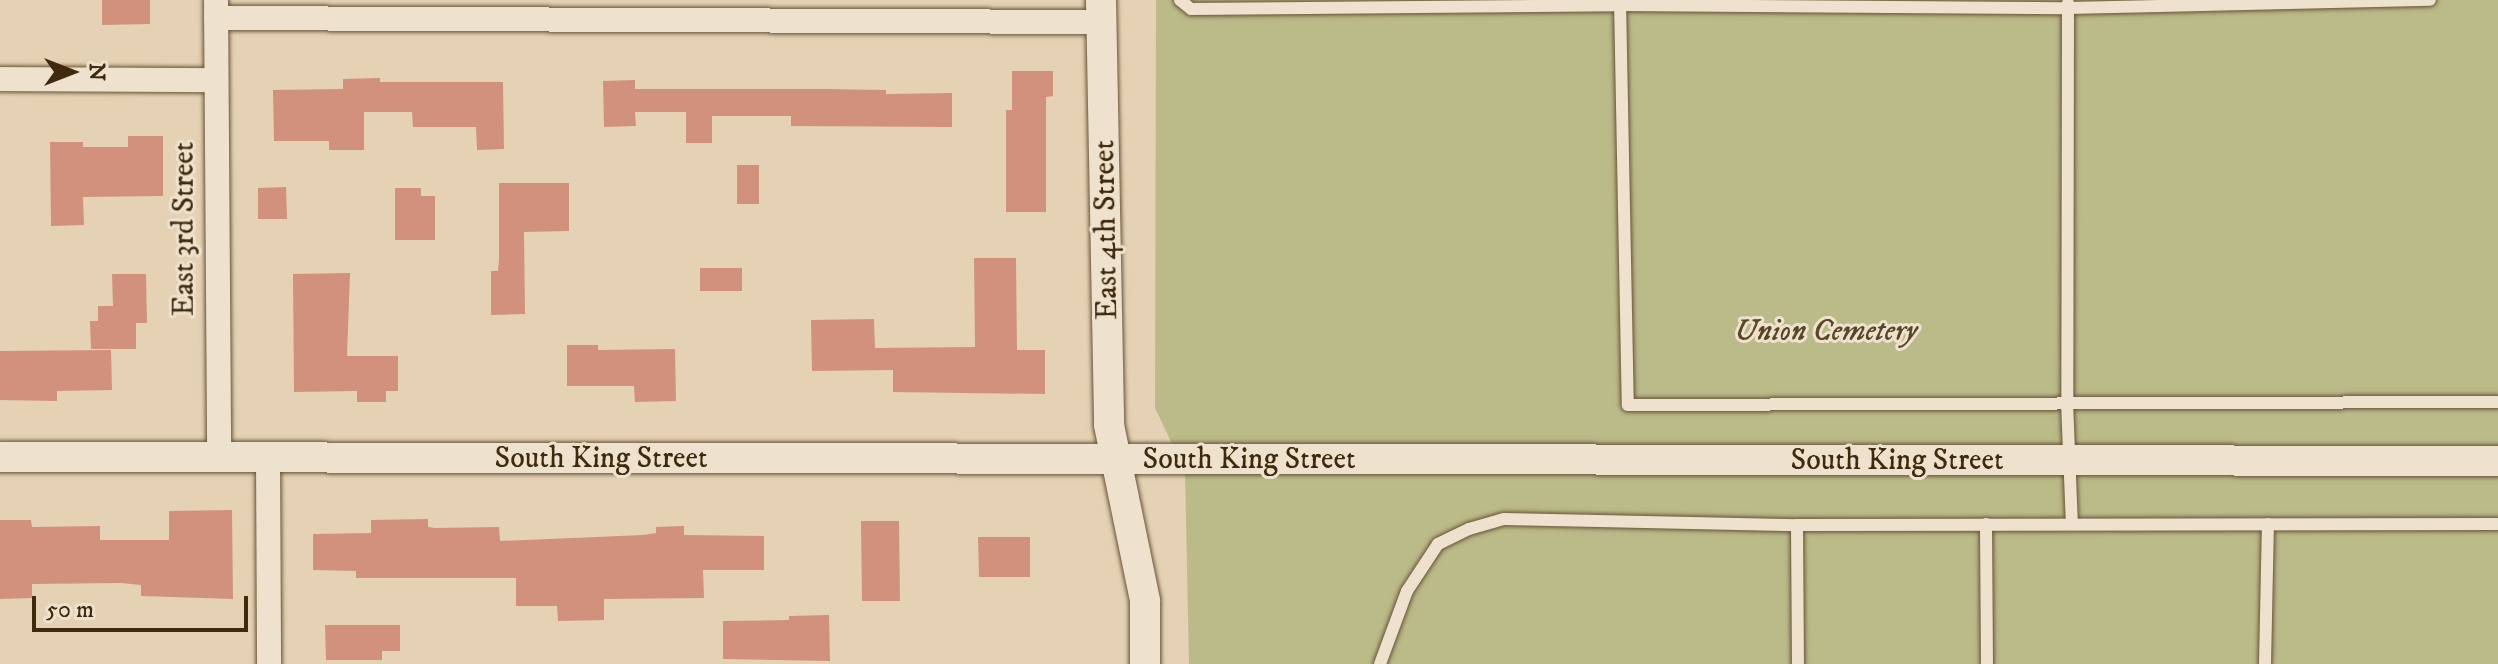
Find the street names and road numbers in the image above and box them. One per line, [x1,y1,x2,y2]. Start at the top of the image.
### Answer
street label: East 4th Street [1087,140,1127,320]
street label: East 3rd Street [167,142,203,316]
street label: South King Street [494,441,708,477]
street label: South King Street [1142,442,1356,478]
street label: South King Street [1790,443,2004,479]

